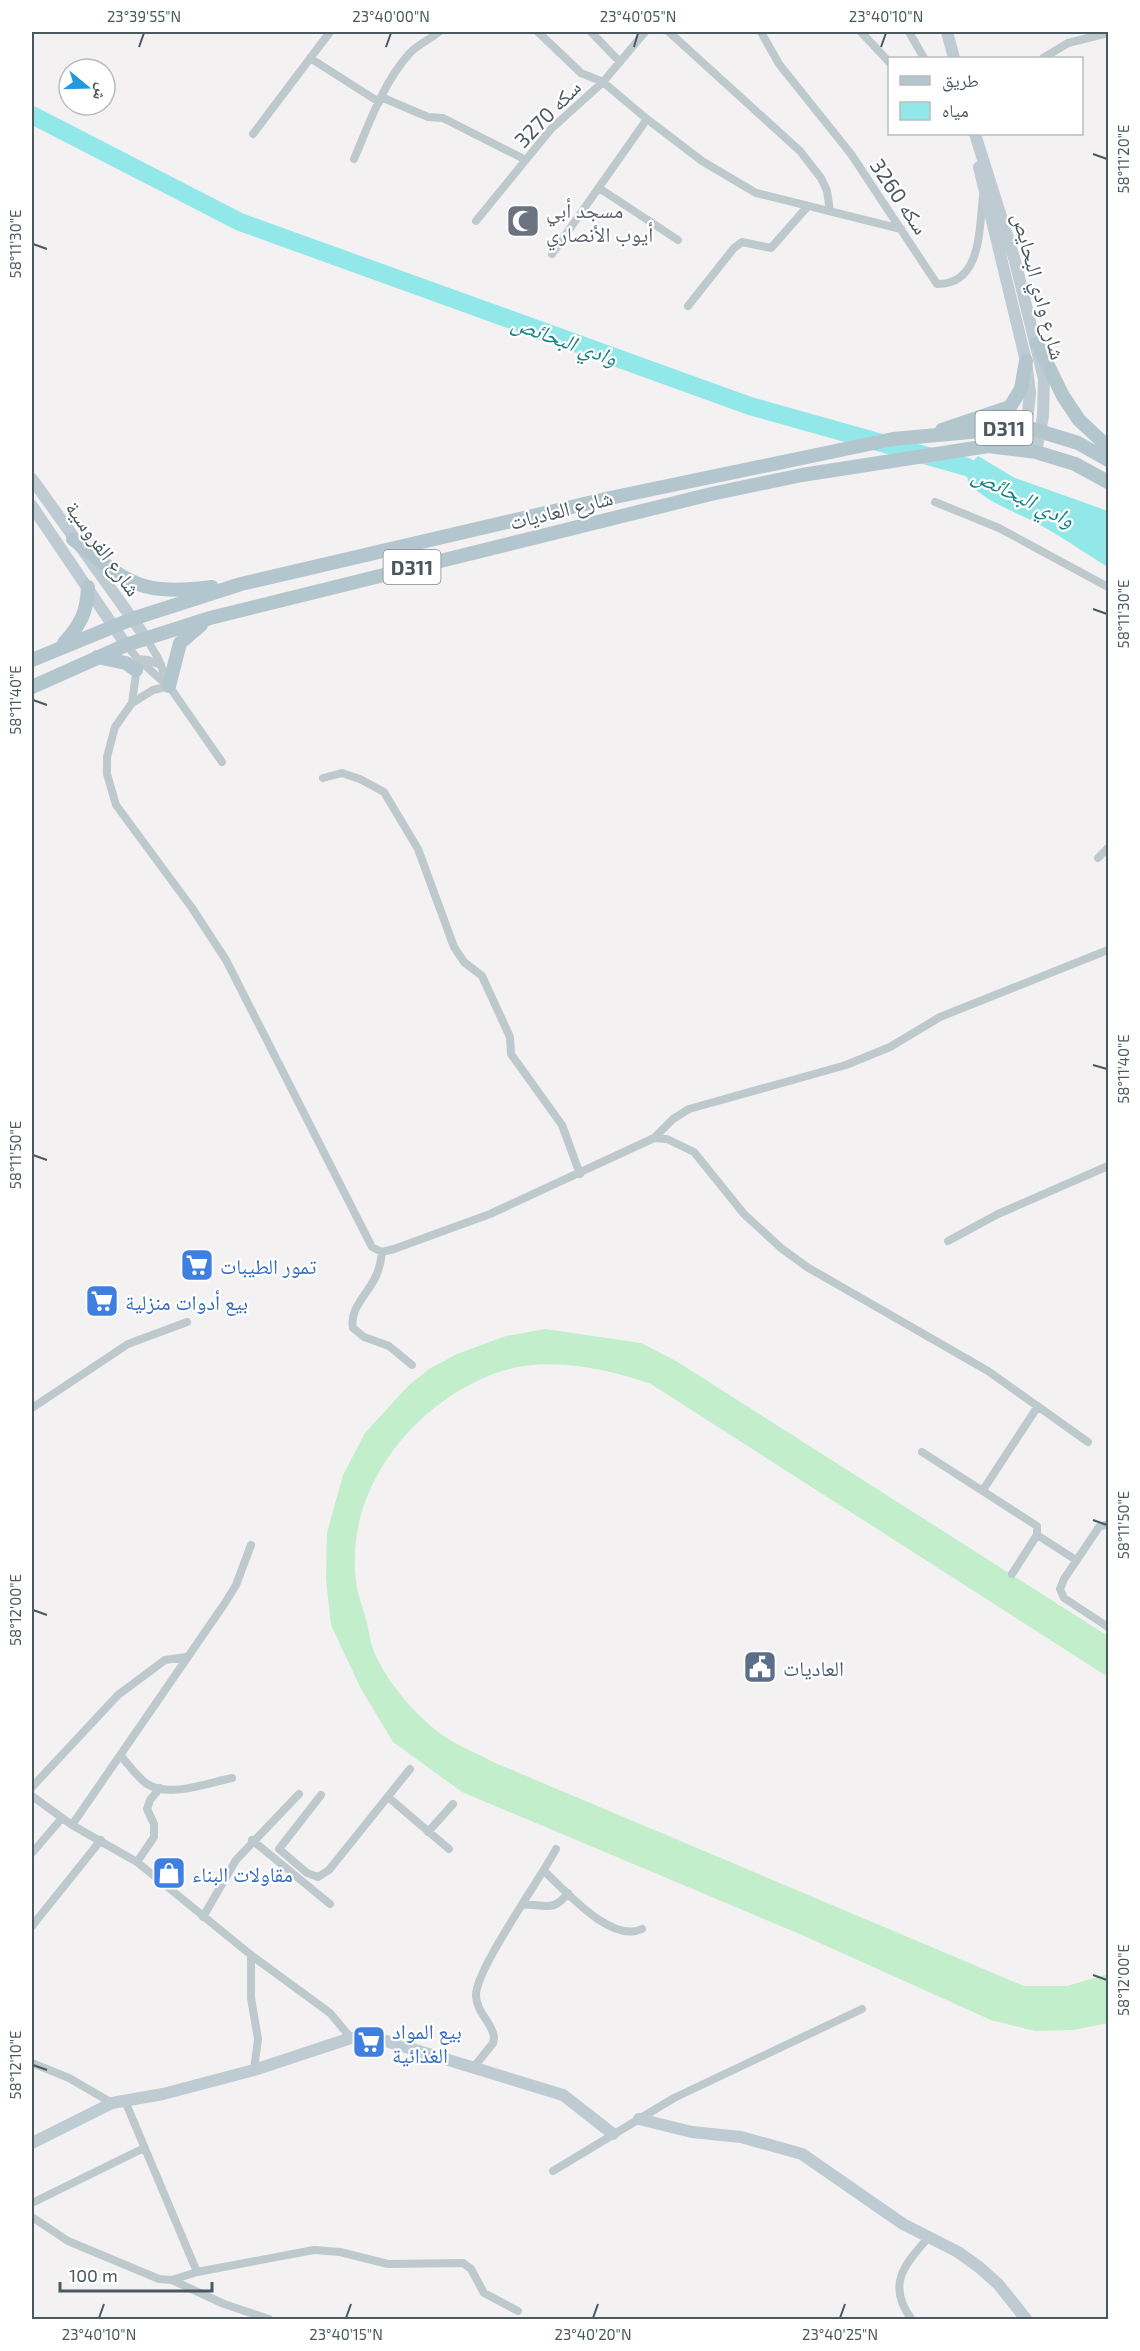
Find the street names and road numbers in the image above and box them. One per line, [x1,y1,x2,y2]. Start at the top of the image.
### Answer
street label: سكه 3270 [509,74,585,152]
street label: سكه 3260 [866,153,934,239]
street label: شارع وادي البحايص [1003,210,1072,364]
road number: D311 [976,411,1032,445]
street label: شارع العاديات [507,484,616,536]
street label: شارع الفروسية [60,496,147,602]
road number: D311 [384,550,440,584]

